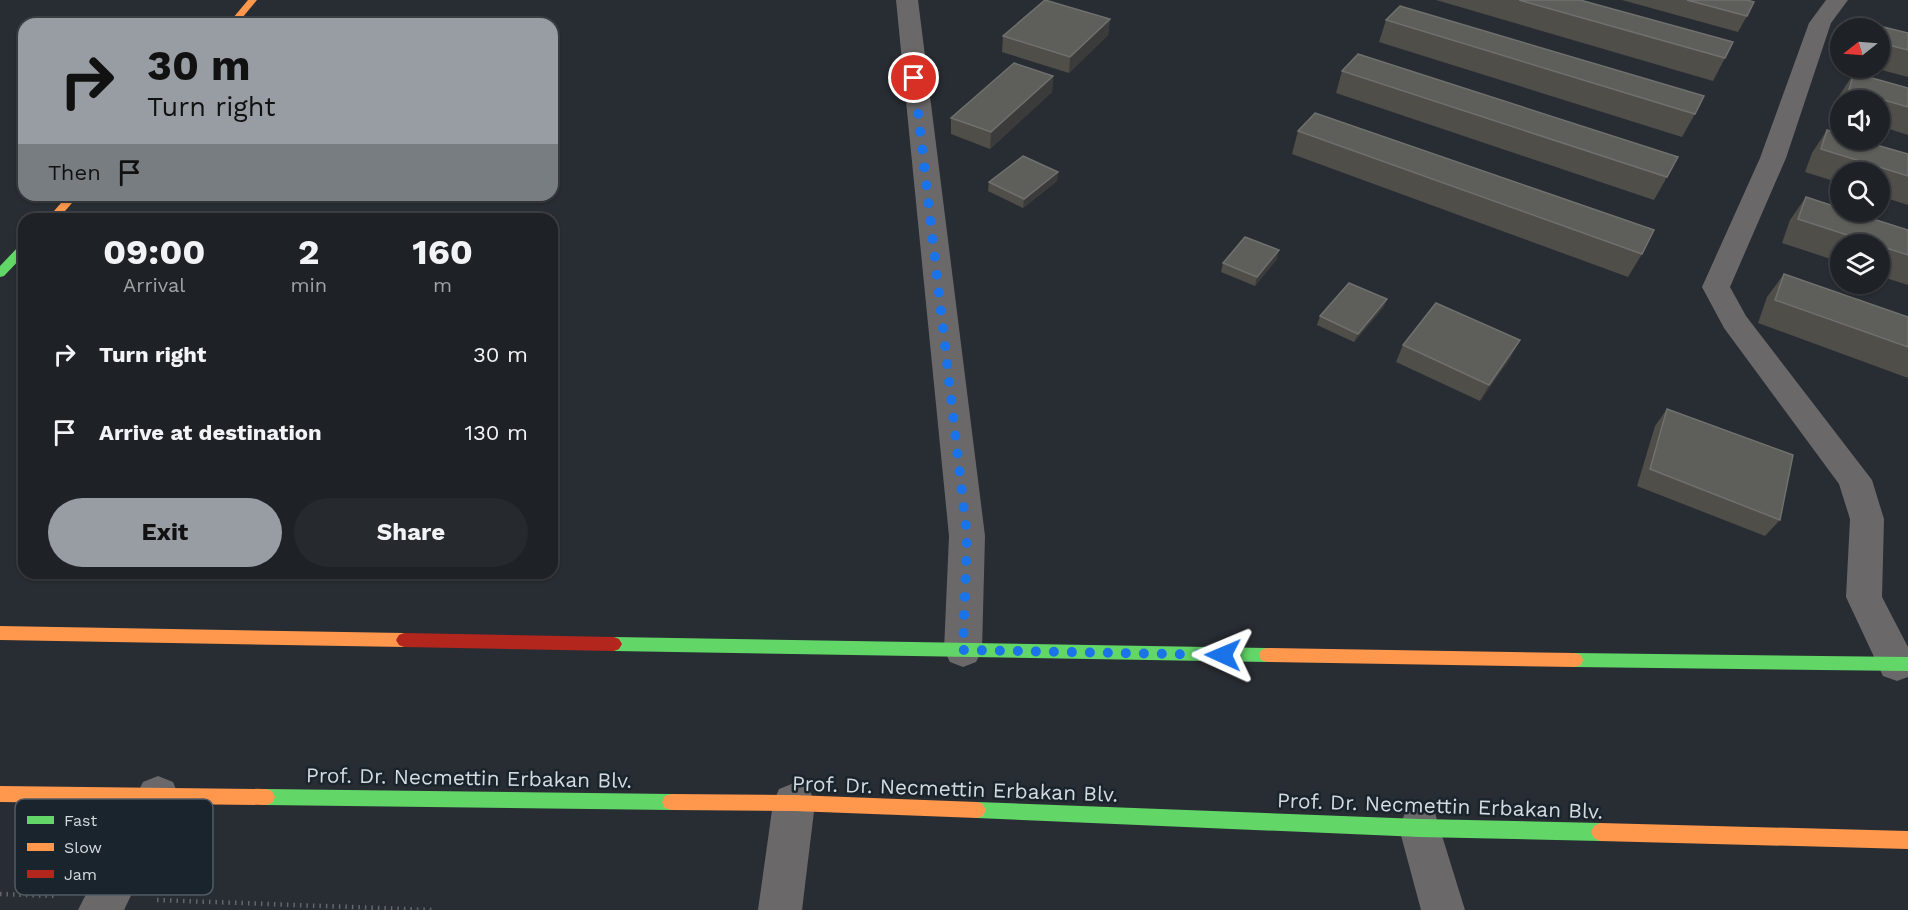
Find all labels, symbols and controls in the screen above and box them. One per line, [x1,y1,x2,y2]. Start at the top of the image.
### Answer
north arrow [1830,18,1890,78]
map controls [1830,18,1890,294]
text: 30 m [147,41,251,90]
icon: right [48,42,126,120]
pin [888,52,939,103]
icon: arrive [897,61,930,94]
button: sound [1830,90,1890,150]
text: Turn right [147,91,276,123]
icon: arrive [113,156,146,189]
text: Then [48,160,101,185]
button: search [1830,162,1890,222]
text: 09:00 [103,231,206,273]
text: 2 [298,231,320,273]
text: 160 [412,231,473,273]
button: layers [1830,234,1890,294]
text: Arrival [123,273,185,297]
text: min [290,273,327,297]
text: m [433,273,452,297]
icon: right [48,338,81,371]
text: Turn right [99,342,206,367]
text: 30 m [473,342,528,367]
icon: arrive [48,416,81,449]
text: Arrive at destination [99,420,322,445]
text: 130 m [464,420,528,445]
button: Exit [48,498,282,567]
button: Share [294,498,528,567]
position arrow [1191,623,1255,687]
street label: Prof. Dr. Necmettin Erbakan Blv. [306,762,632,793]
street label: Prof. Dr. Necmettin Erbakan Blv. [792,770,1118,807]
street label: Prof. Dr. Necmettin Erbakan Blv. [1277,787,1603,824]
legend [15,799,213,895]
text: Fast [64,811,97,830]
text: Slow [64,838,102,857]
text: Jam [64,865,97,884]

